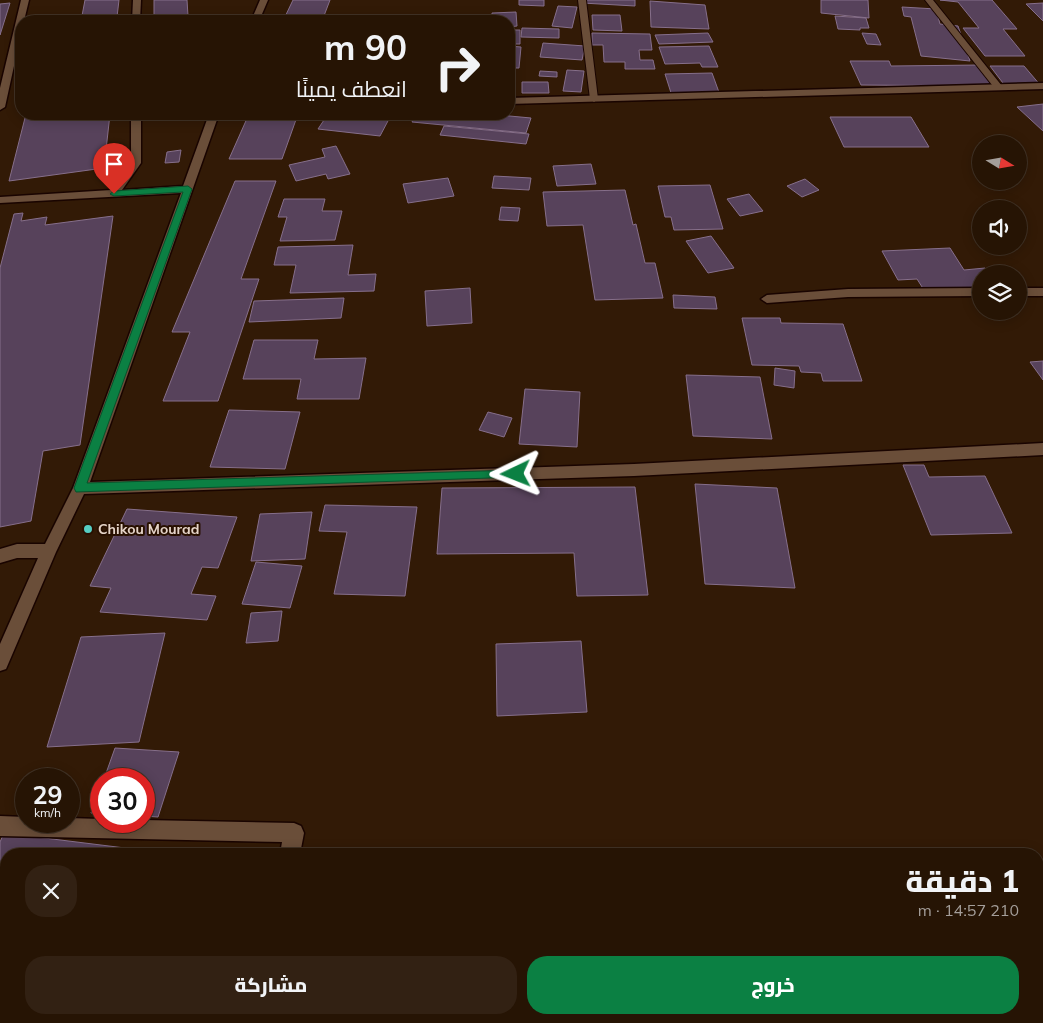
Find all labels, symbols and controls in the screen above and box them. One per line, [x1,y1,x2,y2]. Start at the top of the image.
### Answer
text: 90 m [324,25,407,69]
icon: right [425,35,490,100]
text: انعطف يمينًا [296,75,407,103]
north arrow [972,135,1028,190]
map controls [972,135,1027,320]
pin [93,143,135,194]
icon: arrive [100,150,128,178]
button: sound [972,200,1027,255]
button: layers [972,265,1027,320]
position arrow [489,447,541,499]
place label: Chikou Mourad [98,520,199,538]
marker: Chikou Mourad [82,523,94,535]
speed limit sign: 30 [90,768,155,833]
text: 29 [32,779,63,810]
text: km/h [34,805,61,820]
text: 1 دقيقة [905,862,1019,900]
button: close [25,865,77,917]
text: 210 m · 14:57 [918,900,1019,920]
button: مشاركة [25,956,517,1014]
button: خروج [527,956,1019,1014]

